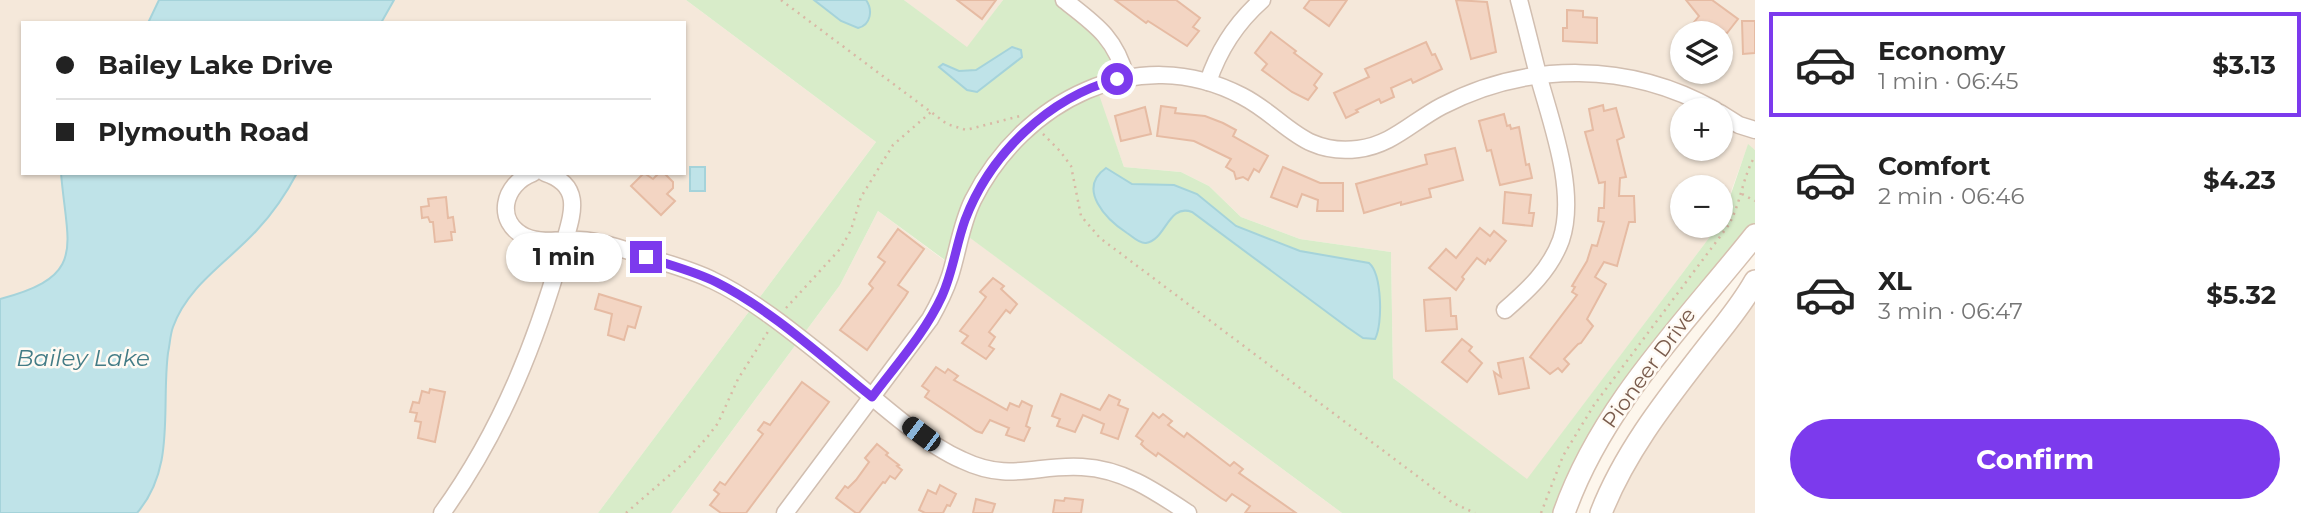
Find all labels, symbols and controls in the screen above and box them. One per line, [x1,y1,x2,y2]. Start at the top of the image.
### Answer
map controls [1670,21,1733,238]
button: layers [1670,21,1733,84]
icon: car [1794,33,1857,96]
text: Economy [1878,35,2005,67]
text: Bailey Lake Drive [98,49,333,81]
text: $3.13 [2212,49,2276,81]
route start [1101,63,1133,95]
text: 1 min · 06:45 [1878,67,2019,95]
button: + [1670,98,1733,161]
text: Plymouth Road [98,116,309,148]
icon: car [1794,148,1857,211]
text: Comfort [1878,150,1990,182]
text: $4.23 [2203,164,2276,196]
button: − [1670,175,1733,238]
text: 2 min · 06:46 [1878,182,2024,210]
callout: 1 min [506,232,622,282]
route end [630,241,662,273]
text: 1 min [533,243,595,271]
icon: car [1794,263,1857,326]
text: XL [1878,265,1912,297]
text: $5.32 [2206,279,2276,311]
text: 3 min · 06:47 [1878,297,2023,325]
street label: Pioneer Drive [1597,303,1701,433]
water label: Bailey Lake [16,344,150,372]
car [898,413,945,455]
button: Confirm [1790,419,2280,499]

